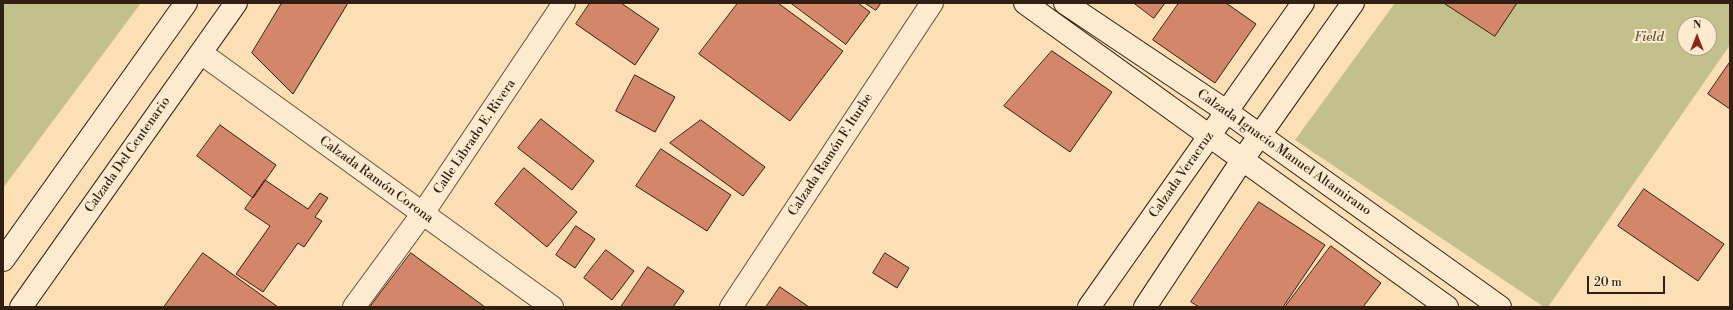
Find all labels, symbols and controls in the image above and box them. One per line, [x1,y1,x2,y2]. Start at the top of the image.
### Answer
north arrow [1677,16,1717,56]
text: N [1693,18,1701,32]
park label: Field [1634,30,1664,46]
street label: Calle Librado E. Rivera [431,77,519,197]
street label: Calzada Ignacio Manuel Altamirano [1194,87,1374,219]
street label: Calzada Ramón F. Iturbe [785,91,877,219]
street label: Calzada Del Centenario [82,94,174,216]
street label: Calzada Veracruz [1146,129,1218,221]
street label: Calzada Ramón Corona [316,133,436,227]
scale bar [1589,268,1667,294]
text: 20 m [1594,275,1622,290]

